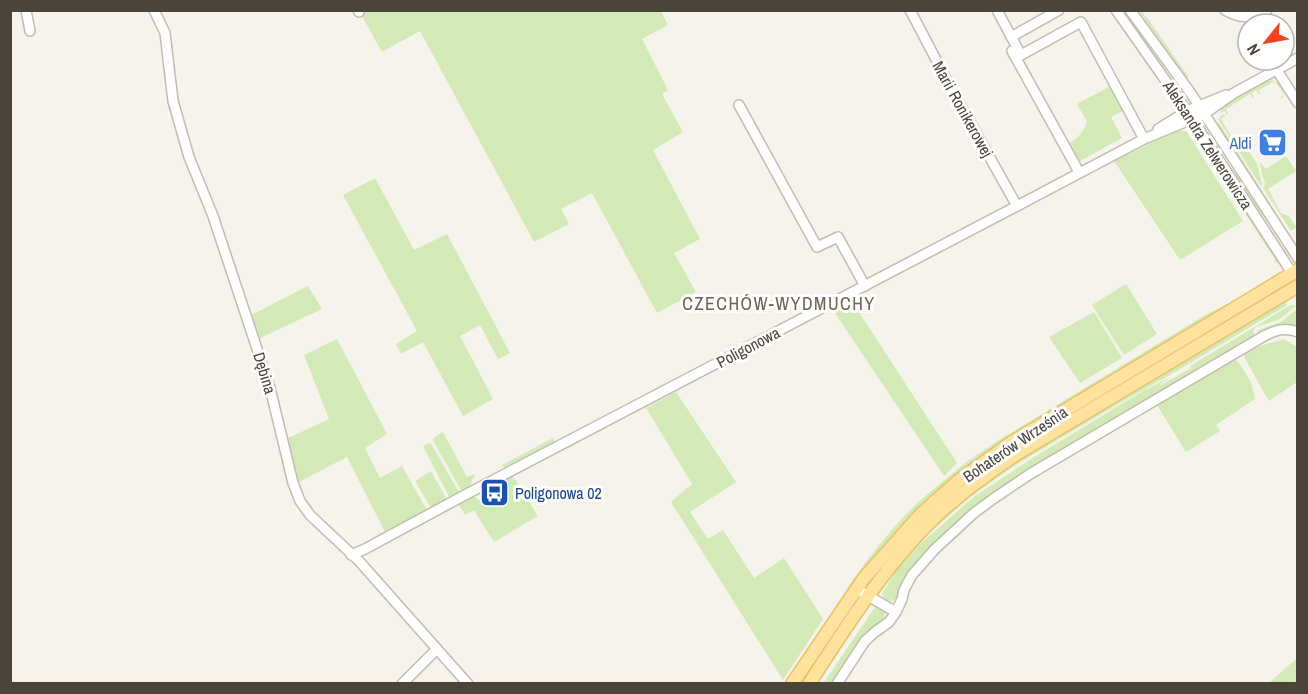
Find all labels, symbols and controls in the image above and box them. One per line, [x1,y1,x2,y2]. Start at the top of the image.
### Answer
north arrow [1236,12,1296,72]
text: N [1241,40,1265,59]
street label: Marii Ronikerowej [928,57,998,161]
street label: Aleksandra Zelwerowicza [1158,75,1258,214]
supermarket icon: Aldi [1257,127,1289,159]
place label: Aldi [1228,132,1252,154]
district label: CZECHÓW-WYDMUCHY [682,291,876,316]
street label: Poligonowa [713,321,784,373]
street label: Dębina [248,350,282,397]
street label: Bohaterów Września [958,401,1072,487]
bus stop icon: Poligonowa 02 [478,477,510,509]
place label: Poligonowa 02 [515,482,602,504]

